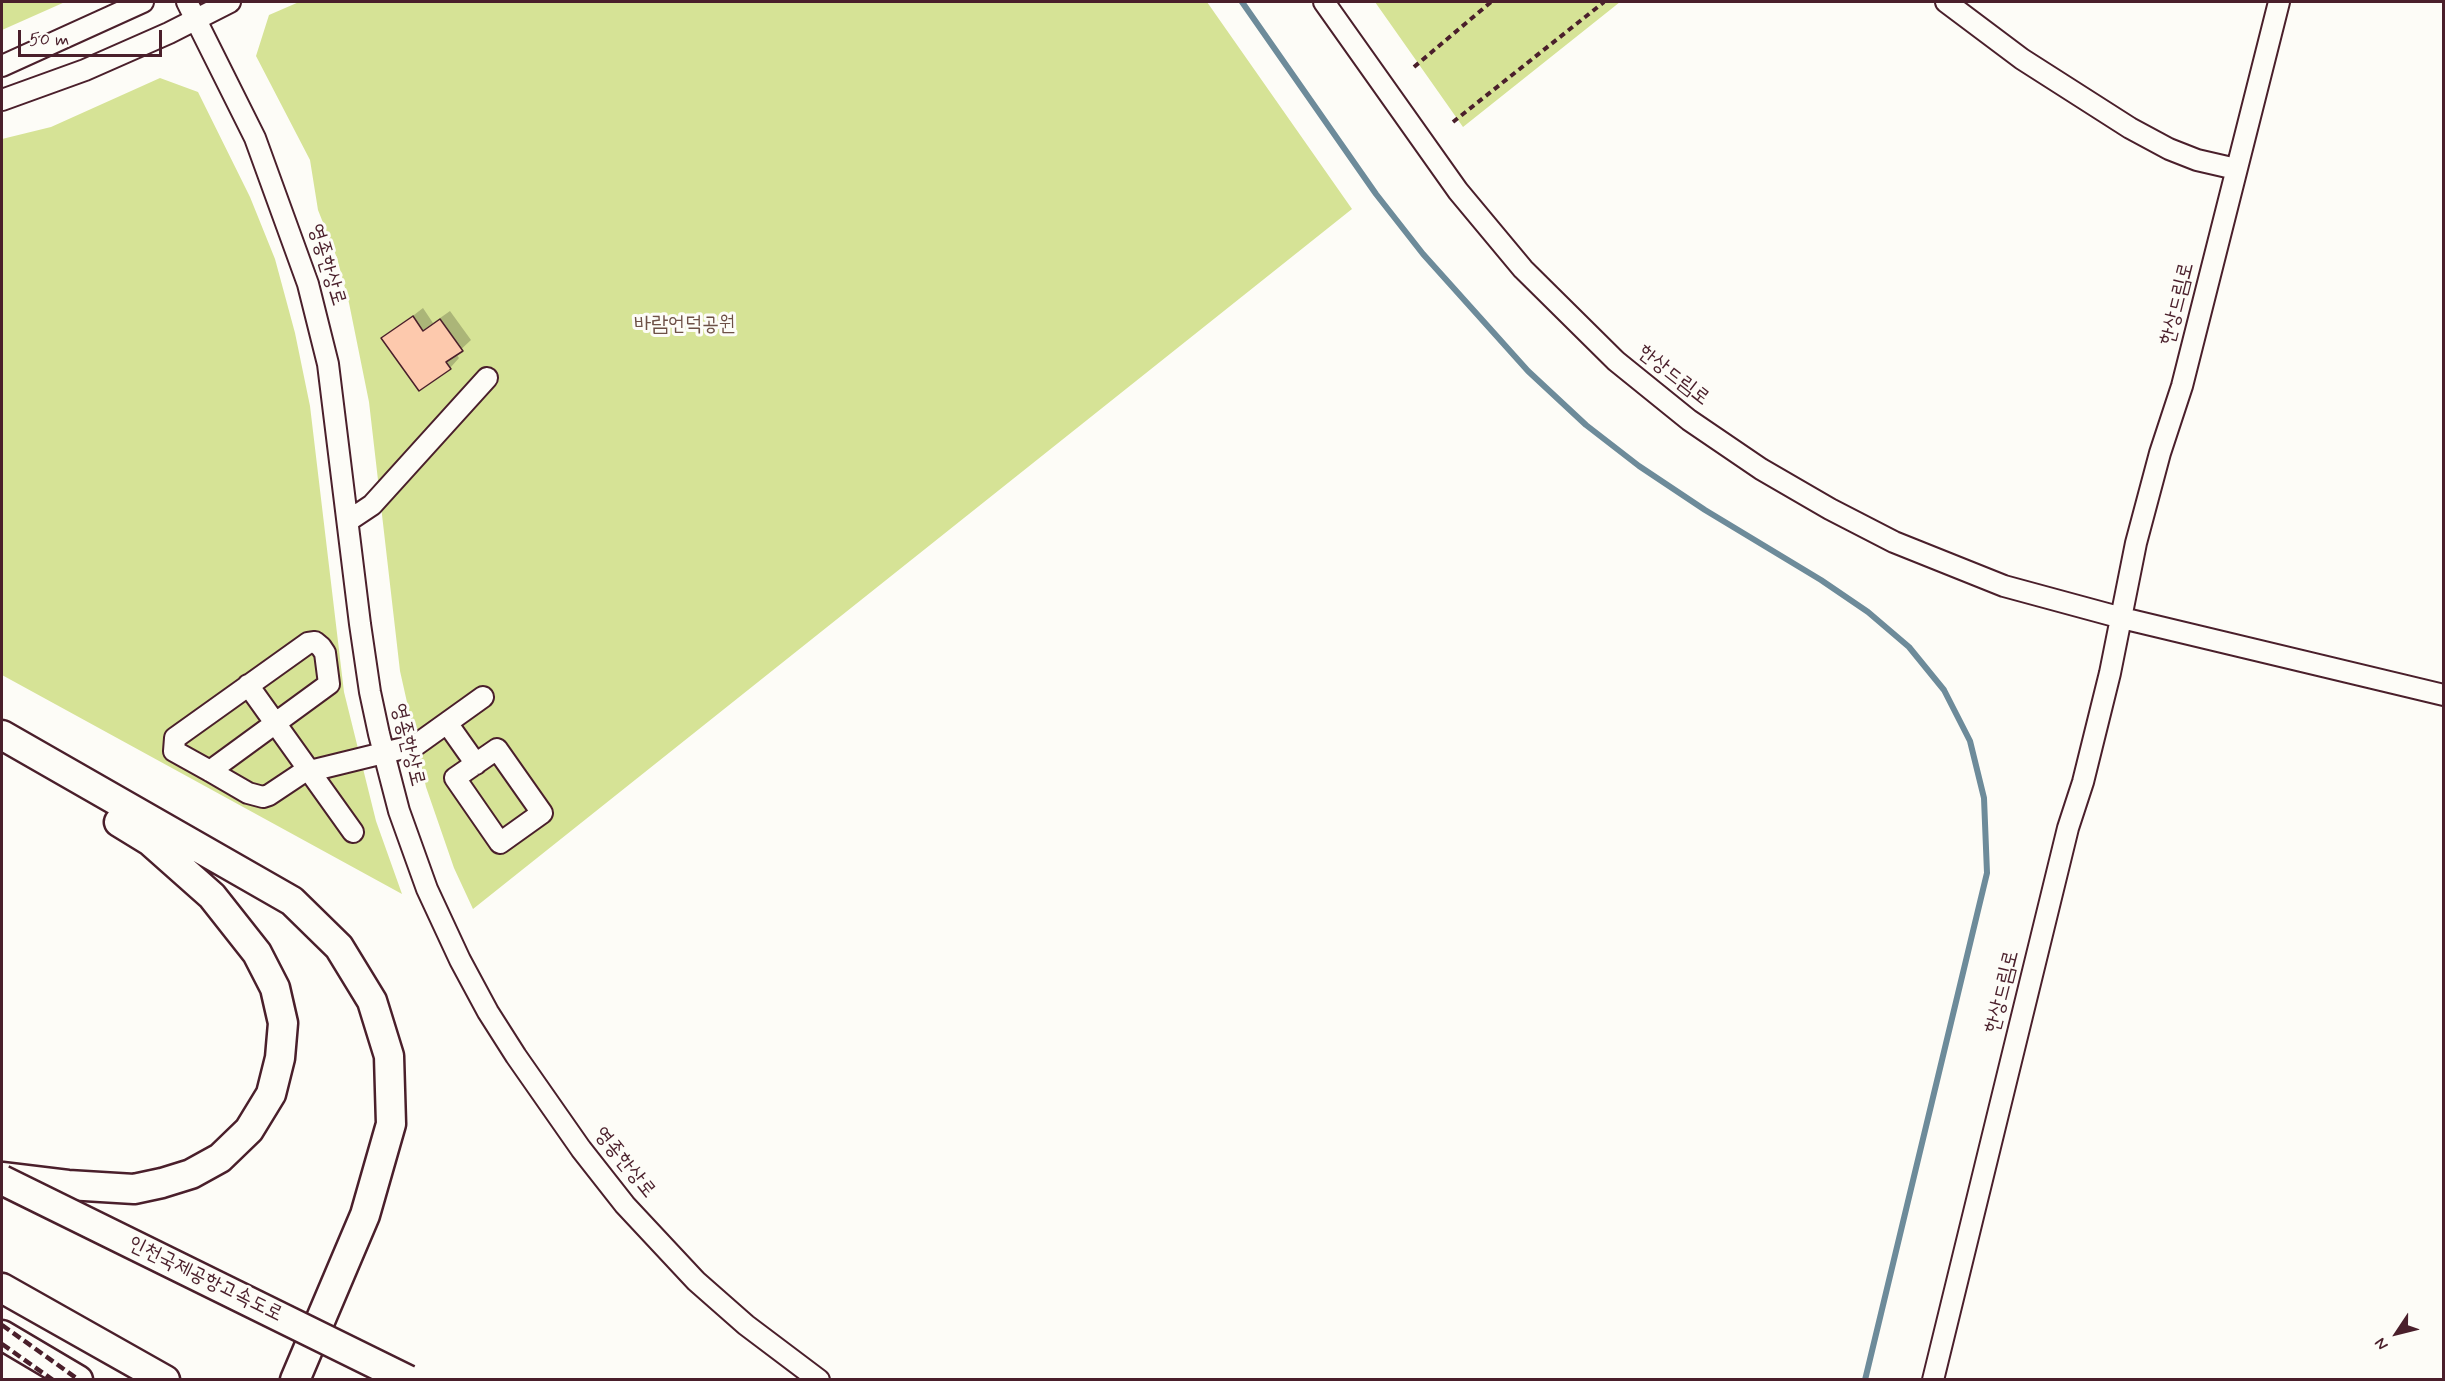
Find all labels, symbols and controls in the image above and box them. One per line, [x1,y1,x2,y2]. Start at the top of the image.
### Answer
scale bar [21,18,165,56]
text: 50 m [29,28,69,52]
street label: 영종한상로 [302,221,350,309]
street label: 한상드림로 [2156,260,2200,348]
park label: 바람언덕공원 [634,313,736,339]
street label: 한상드림로 [1632,340,1714,412]
street label: 영종한상로 [385,701,429,789]
street label: 한상드림로 [1981,948,2025,1036]
street label: 영종한상로 [588,1122,660,1204]
street label: 인천국제공항고속도로 [124,1232,286,1328]
north arrow [2367,1303,2427,1363]
text: N [2370,1333,2394,1354]

